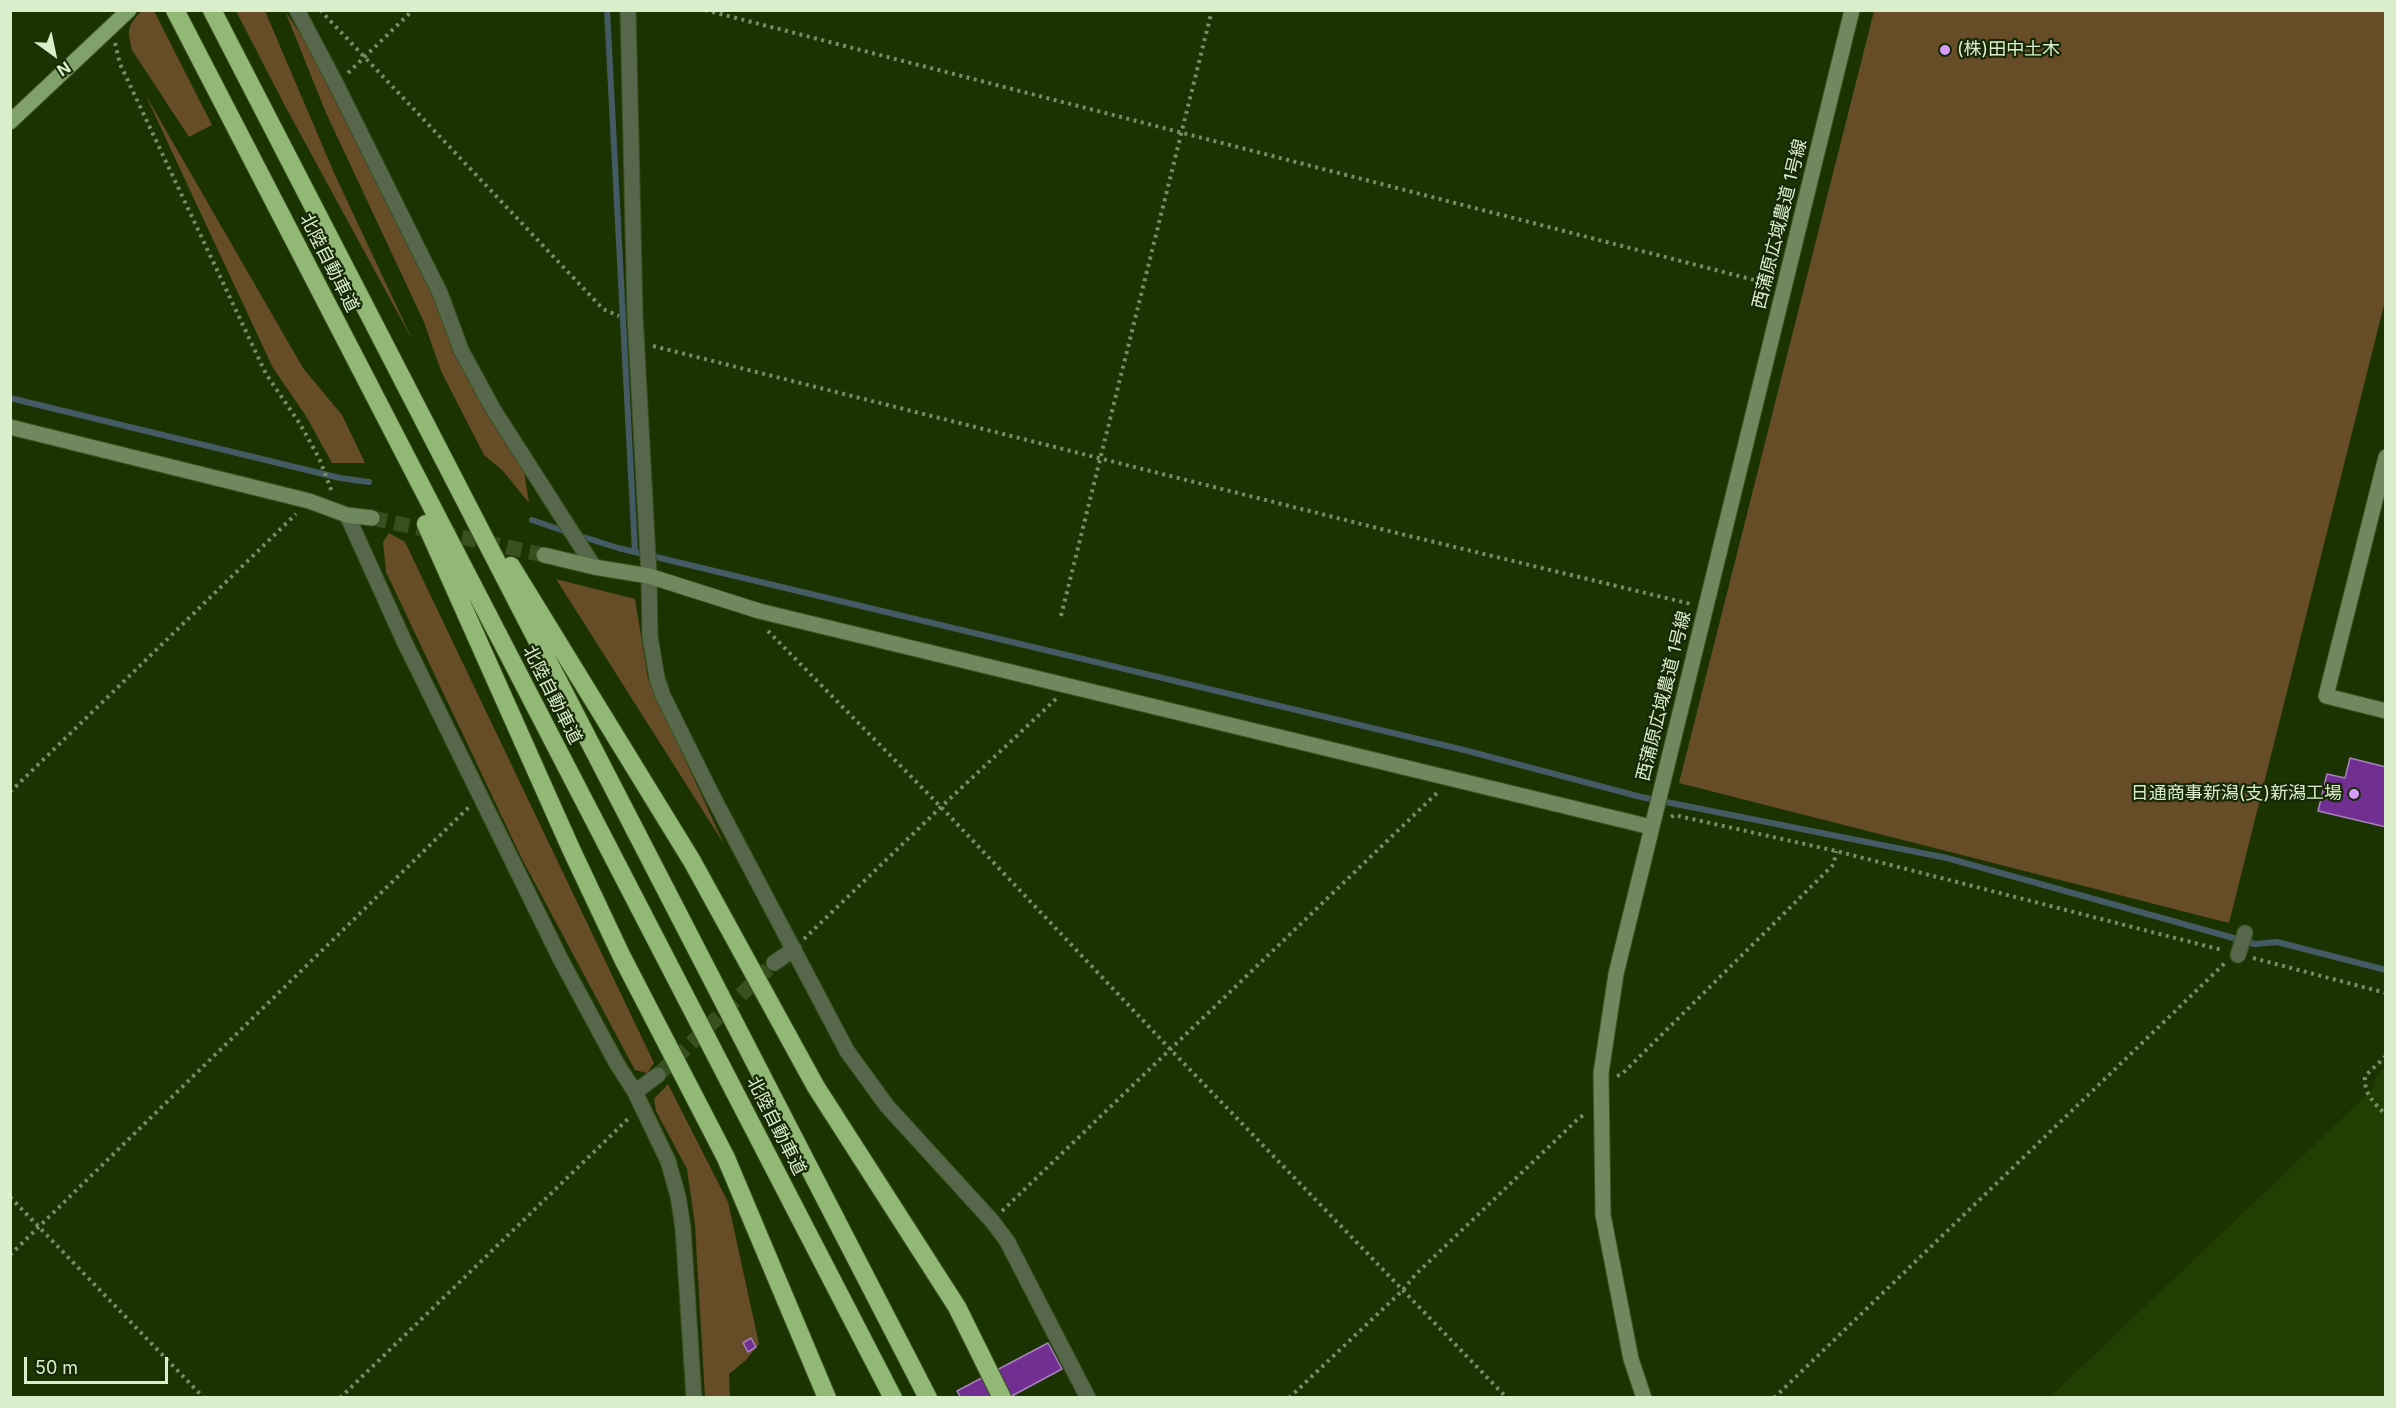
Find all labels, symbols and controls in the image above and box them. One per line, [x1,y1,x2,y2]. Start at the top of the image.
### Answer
north arrow [24,24,84,84]
place label: (株)田中土木 [1957,39,2060,61]
marker: (株)田中土木 [1938,43,1952,57]
text: N [53,57,74,81]
street label: 西蒲原広域農道 1号線 [1748,137,1812,311]
street label: 北陸自動車道 [295,210,363,316]
street label: 西蒲原広域農道 1号線 [1632,609,1696,783]
street label: 北陸自動車道 [518,642,586,748]
place label: 日通商事新潟(支)新潟工場 [2131,783,2342,805]
marker: 日通商事新潟(支)新潟工場 [2347,787,2361,801]
street label: 北陸自動車道 [742,1073,810,1179]
scale bar [27,1345,171,1383]
text: 50 m [35,1357,78,1378]

